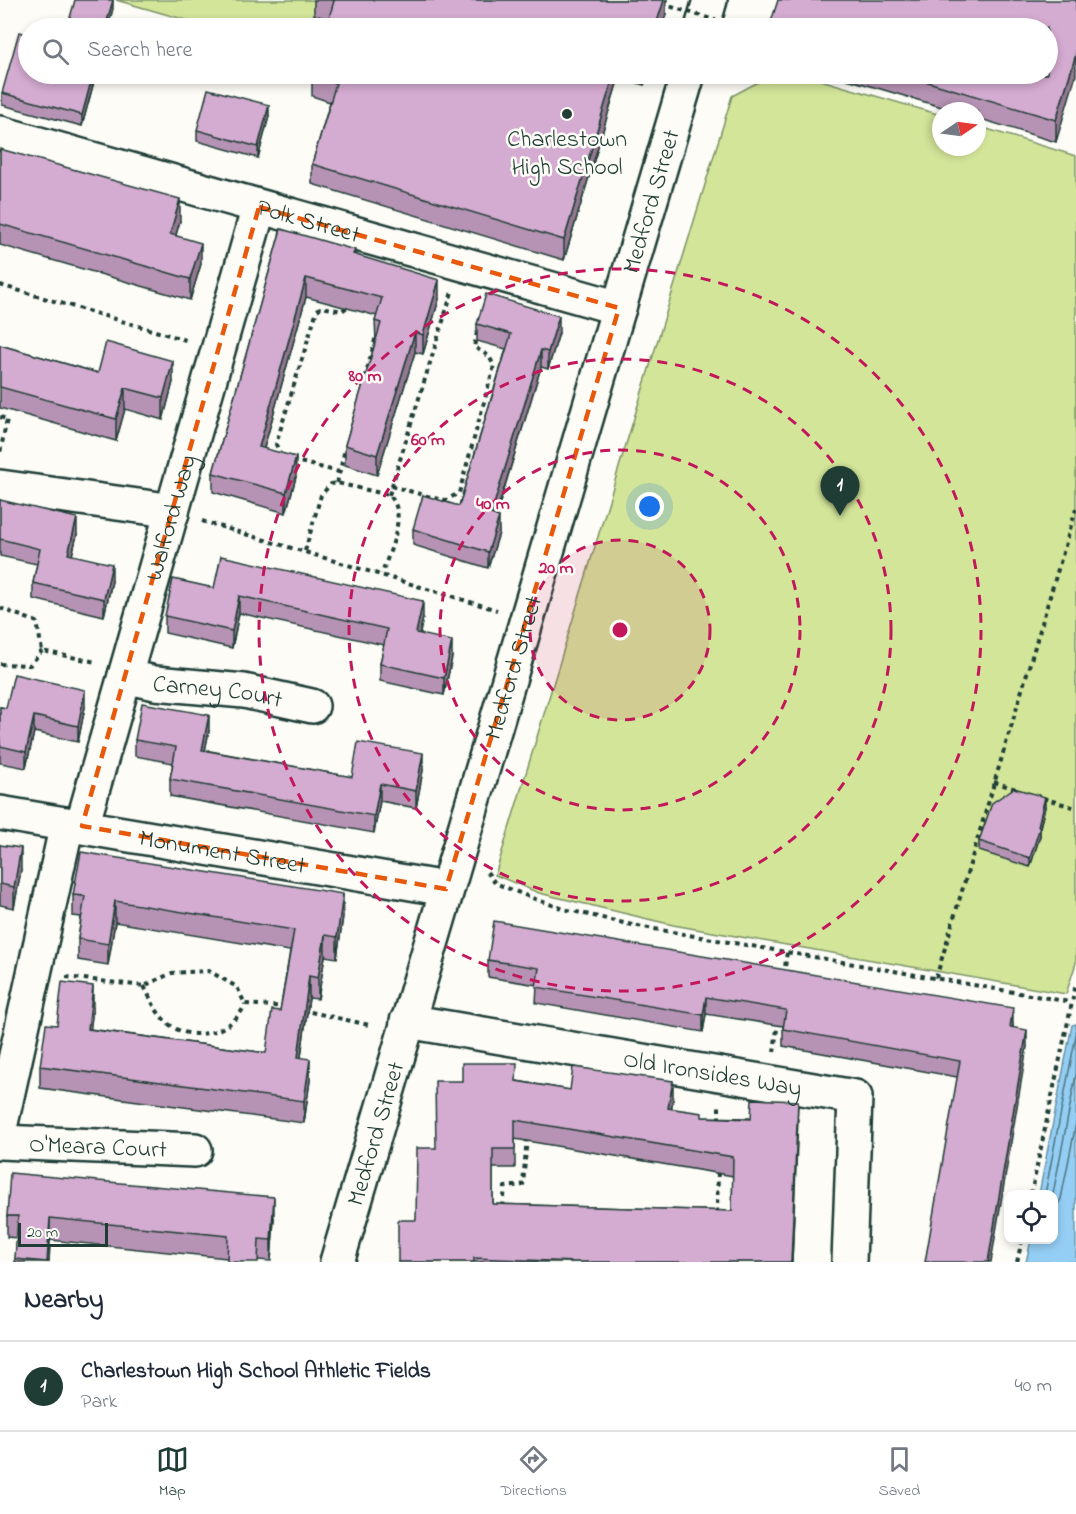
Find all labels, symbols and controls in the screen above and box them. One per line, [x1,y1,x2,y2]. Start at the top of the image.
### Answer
search box [18,18,1058,84]
icon: search [39,35,72,68]
text: Search here [87,35,192,67]
north arrow [932,102,986,156]
marker: Charlestown High School [560,107,574,121]
place label: Charlestown High School [507,123,627,186]
street label: Medford Street [615,126,691,278]
street label: Polk Street [253,192,364,254]
text: 80 m [348,364,382,390]
text: 60 m [411,428,445,454]
street label: Walford Way [138,451,208,585]
pin: 1 [820,466,860,516]
text: 40 m [476,492,510,518]
your location [635,492,664,521]
text: 20 m [537,556,574,582]
street label: Medford Street [477,592,553,744]
centre of rings [610,620,630,640]
street label: Carney Court [151,668,285,719]
street label: Monument Street [136,822,308,885]
street label: Old Ironsides Way [620,1043,804,1109]
street label: Medford Street [340,1058,415,1210]
street label: O'Meara Court [28,1128,167,1169]
map controls [1004,1190,1058,1244]
button: locate [1004,1190,1058,1244]
scale bar [18,1220,108,1248]
text: 20 m [27,1221,58,1245]
text: Nearby [24,1282,103,1320]
text: Charlestown High School Athletic Fields [81,1356,431,1388]
text: 1 [40,1372,47,1401]
text: 40 m [1015,1372,1052,1401]
text: Park [81,1388,117,1417]
tab: Map [156,1443,189,1503]
tab: Directions [500,1443,567,1503]
tab: Saved [878,1443,920,1503]

